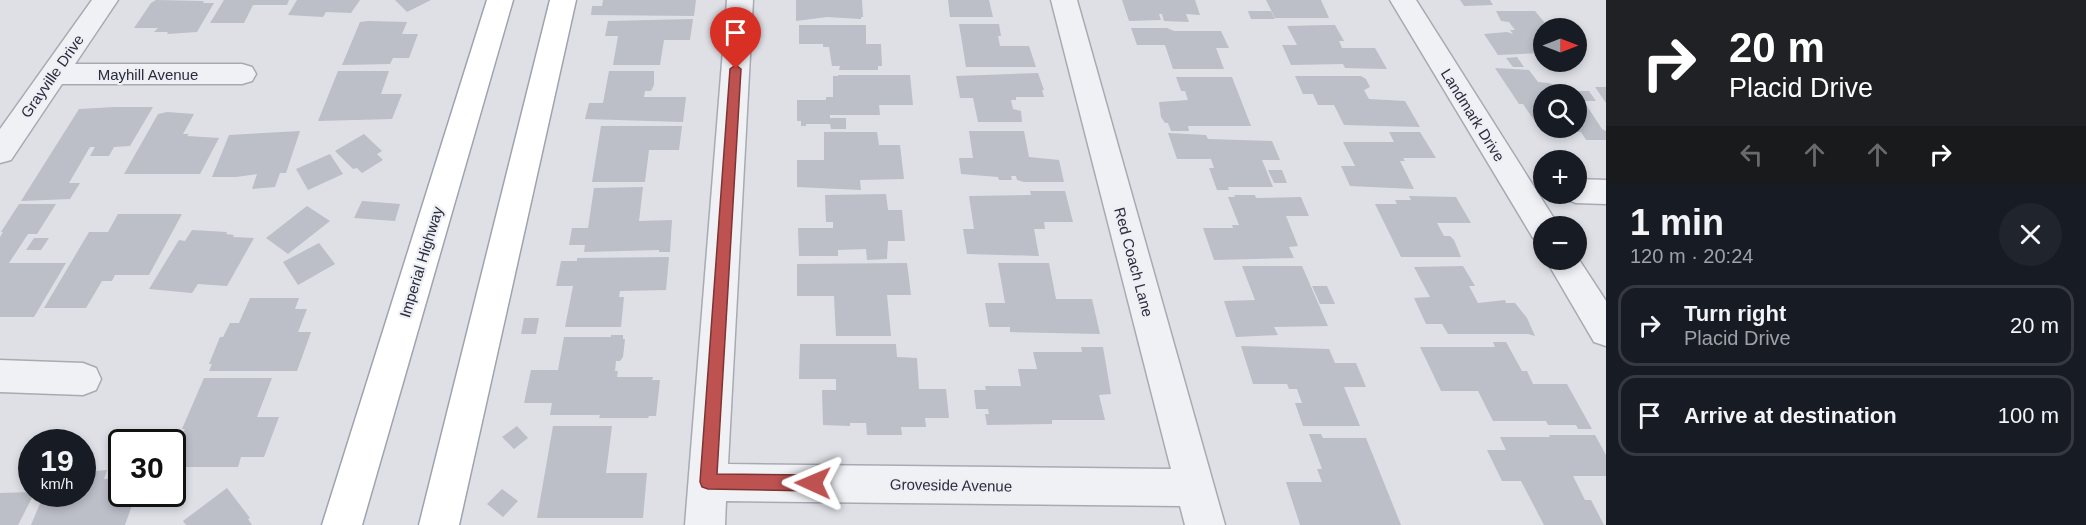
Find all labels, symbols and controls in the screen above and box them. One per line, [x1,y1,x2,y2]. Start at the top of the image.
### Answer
pin [710,7,761,69]
icon: arrive [719,16,752,49]
north arrow [1533,18,1587,72]
map controls [1533,18,1587,270]
icon: right [1630,24,1708,102]
text: 20 m [1729,24,1825,71]
street label: Grayville Drive [17,31,87,121]
street label: Mayhill Avenue [98,66,198,83]
street label: Landmark Drive [1438,66,1508,164]
text: Placid Drive [1729,73,1873,103]
button: search [1533,84,1587,138]
icon: left [1735,138,1768,171]
icon: ahead [1798,138,1831,171]
icon: ahead [1861,138,1894,171]
icon: right [1924,138,1957,171]
button: + [1533,150,1587,204]
text: 1 min [1630,202,1724,243]
button: close [1999,203,2062,266]
street label: Imperial Highway [396,204,446,319]
street label: Red Coach Lane [1111,205,1157,319]
button: − [1533,216,1587,270]
text: 120 m · 20:24 [1630,245,1753,267]
text: Turn right [1684,301,1786,326]
icon: right [1633,309,1666,342]
text: 20 m [2010,313,2059,338]
text: Placid Drive [1684,327,1791,349]
icon: arrive [1633,399,1666,432]
text: Arrive at destination [1684,403,1897,428]
text: 100 m [1998,403,2059,428]
speed limit sign: 30 [108,429,186,507]
text: 19 [40,444,74,477]
position arrow [781,451,845,515]
text: km/h [41,475,73,492]
street label: Groveside Avenue [890,475,1012,495]

